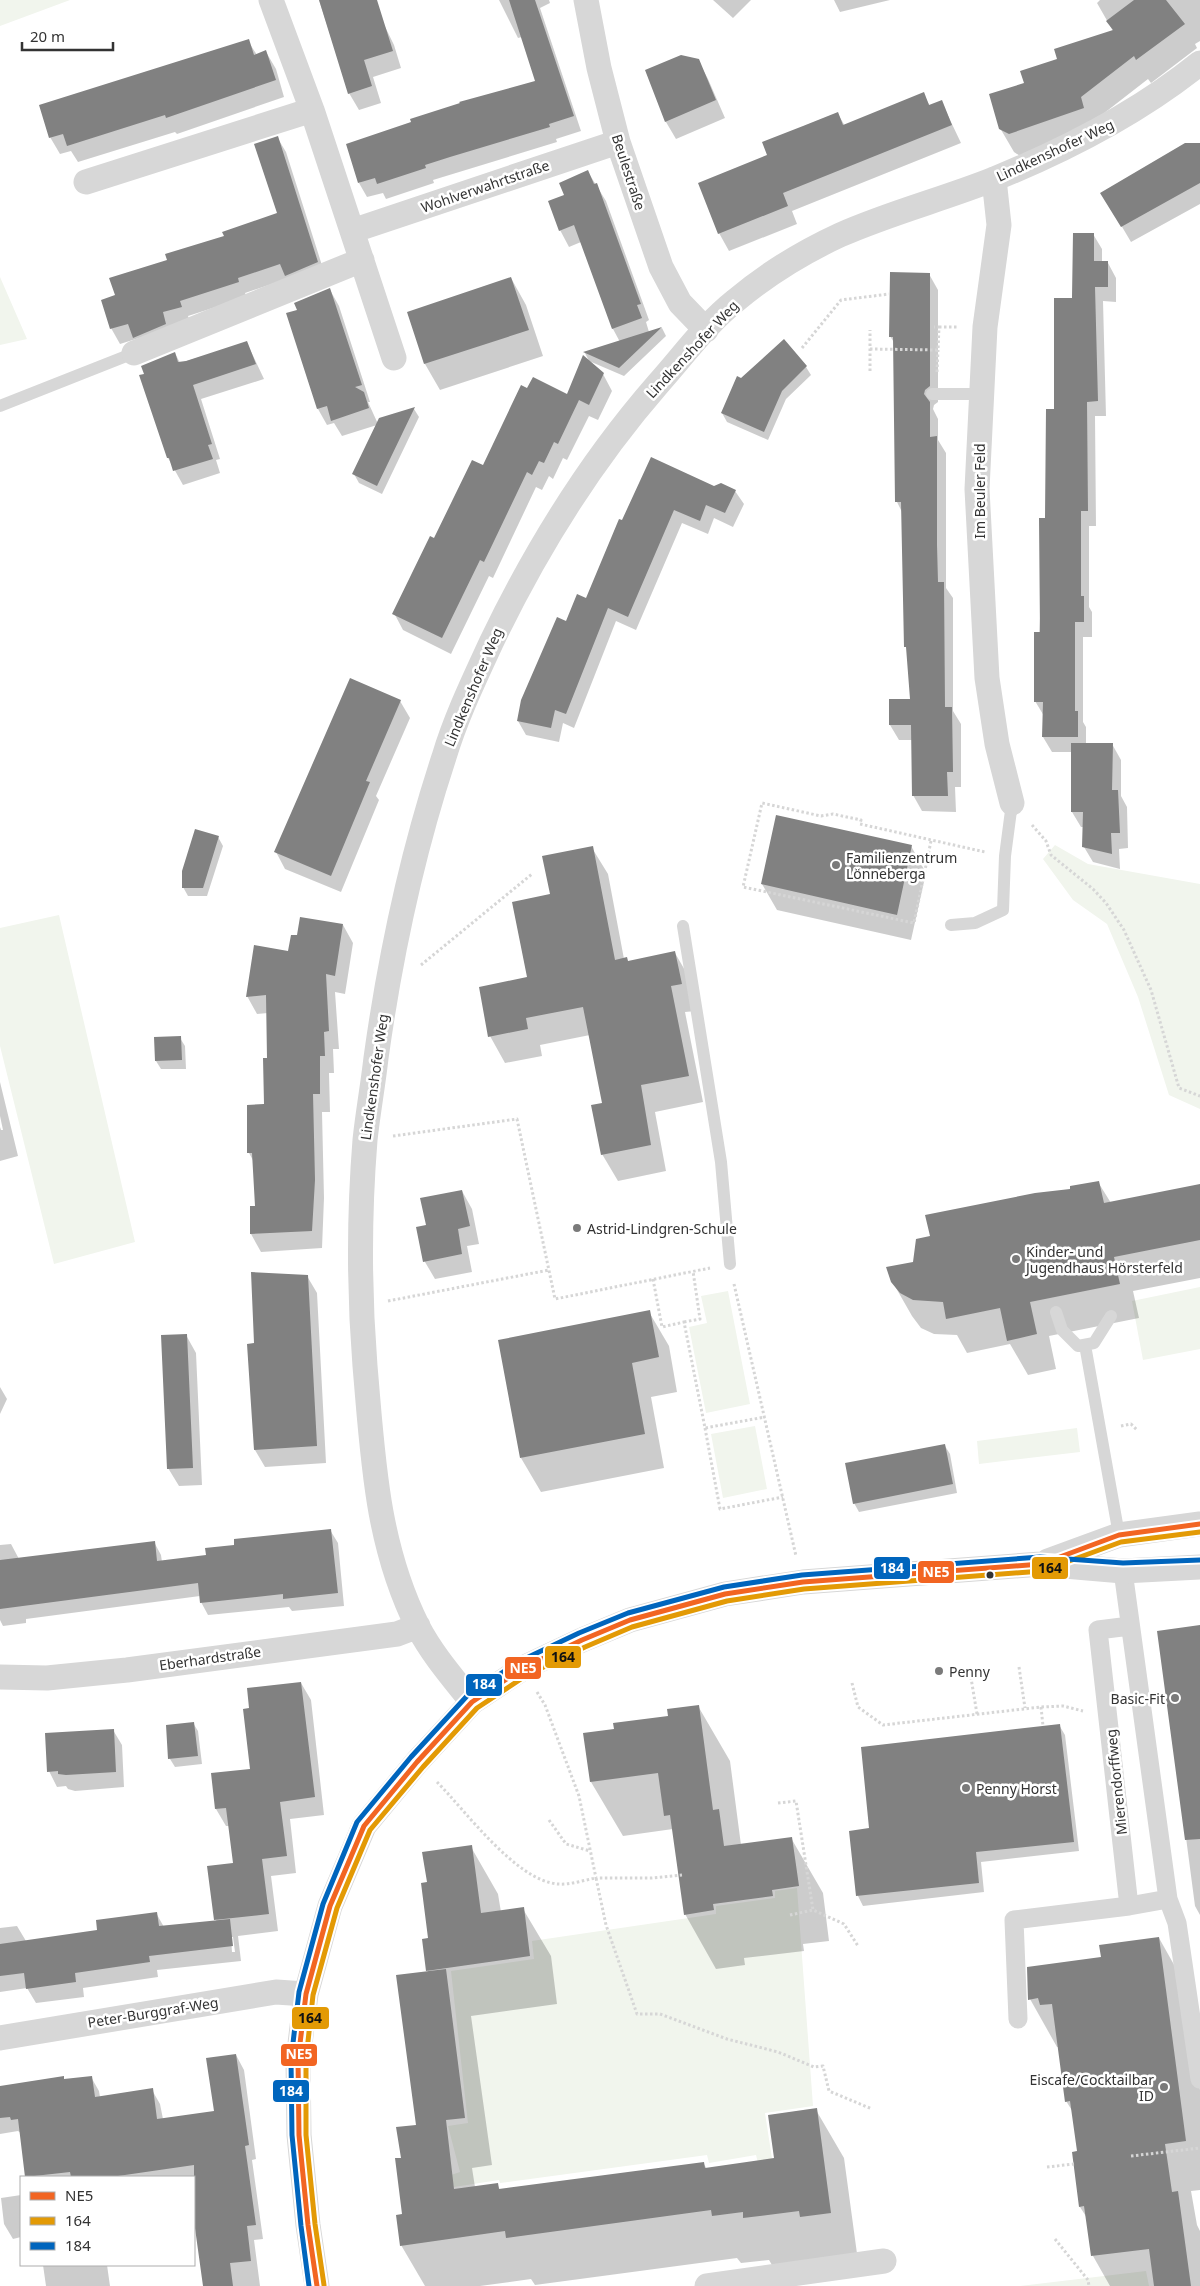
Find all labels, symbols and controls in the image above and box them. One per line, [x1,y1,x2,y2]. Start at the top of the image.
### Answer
scale bar [22,20,114,52]
text: 20 m [30,26,65,46]
street label: Lindkenshofer Weg [993,114,1117,186]
street label: Beulestraße [608,131,650,213]
street label: Wohlverwahrtstraße [418,155,552,217]
street label: Lindkenshofer Weg [642,296,742,402]
street label: Im Beuler Feld [970,443,989,539]
street label: Lindkenshofer Weg [439,625,507,749]
place label: Familienzentrum Lönneberga [846,848,957,883]
marker: Familienzentrum Lönneberga [830,859,842,871]
street label: Lindkenshofer Weg [356,1013,392,1141]
place label: Astrid-Lindgren-Schule [587,1219,737,1238]
marker: Astrid-Lindgren-Schule [571,1222,583,1234]
place label: Kinder- und Jugendhaus Hörsterfeld [1024,1242,1183,1277]
marker: Kinder- und Jugendhaus Hörsterfeld [1010,1253,1022,1265]
line badge: 184 [873,1556,911,1580]
line badge: 164 [1031,1556,1069,1580]
text: 184 [880,1558,904,1577]
text: 164 [1038,1558,1062,1577]
line badge: NE5 [917,1560,955,1584]
text: NE5 [922,1562,950,1581]
unlabelled marker [985,1570,995,1580]
street label: Eberhardstraße [158,1641,262,1675]
line badge: 164 [544,1645,582,1669]
text: 164 [551,1647,575,1666]
line badge: NE5 [504,1656,542,1680]
text: NE5 [509,1658,537,1677]
place label: Penny [949,1662,991,1681]
marker: Penny [933,1665,945,1677]
line badge: 184 [465,1673,503,1697]
text: 184 [472,1674,496,1693]
place label: Basic-Fit [1111,1689,1165,1708]
marker: Basic-Fit [1169,1692,1181,1704]
street label: Mierendorffweg [1101,1728,1131,1836]
place label: Penny Horst [976,1779,1057,1798]
marker: Penny Horst [960,1782,972,1794]
street label: Peter-Burggraf-Weg [86,1992,220,2032]
line badge: 164 [291,2006,330,2030]
text: 164 [298,2008,322,2027]
line badge: NE5 [280,2043,318,2067]
text: NE5 [285,2044,313,2063]
place label: Eiscafe/Cocktailbar ID [1030,2070,1154,2105]
line badge: 184 [272,2079,310,2103]
text: 184 [279,2081,303,2100]
marker: Eiscafe/Cocktailbar ID [1158,2081,1170,2093]
legend [20,2176,195,2266]
text: NE5 [65,2185,93,2205]
text: 164 [65,2210,91,2230]
text: 184 [65,2235,91,2255]

